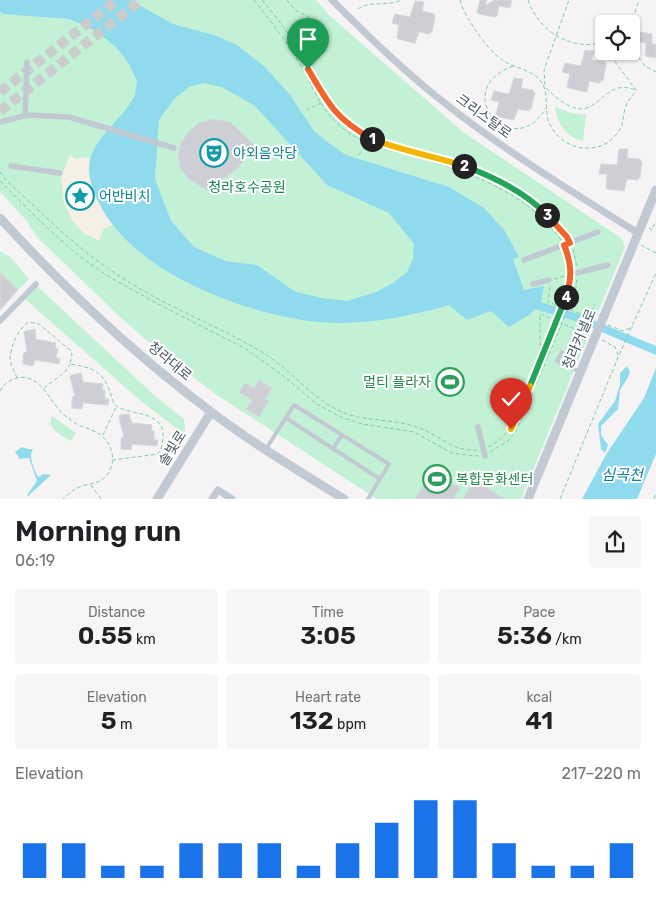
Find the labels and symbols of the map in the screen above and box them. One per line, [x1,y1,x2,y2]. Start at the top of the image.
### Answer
pin [287,18,329,69]
street label: 크리스탈로 [453,91,515,142]
pin: 1 [360,126,384,152]
theatre icon: 야외음악당 [199,138,229,168]
place label: 야외음악당 [233,145,298,162]
pin: 2 [452,154,476,178]
park label: 청라호수공원 [208,179,286,196]
place icon: 어반비치 [65,181,95,211]
place label: 어반비치 [99,188,151,205]
pin: 3 [534,202,560,228]
pin: 4 [554,284,578,310]
street label: 청라커낼로 [559,306,600,372]
street label: 청라대로 [144,338,195,385]
sports icon: 멀티 플라자 [435,367,465,397]
place label: 멀티 플라자 [363,374,431,391]
pin [490,378,532,429]
street label: 솔빛로 [155,427,190,469]
sports icon: 복합문화센터 [422,464,452,494]
water label: 심곡천 [601,466,645,484]
place label: 복합문화센터 [456,471,533,488]

